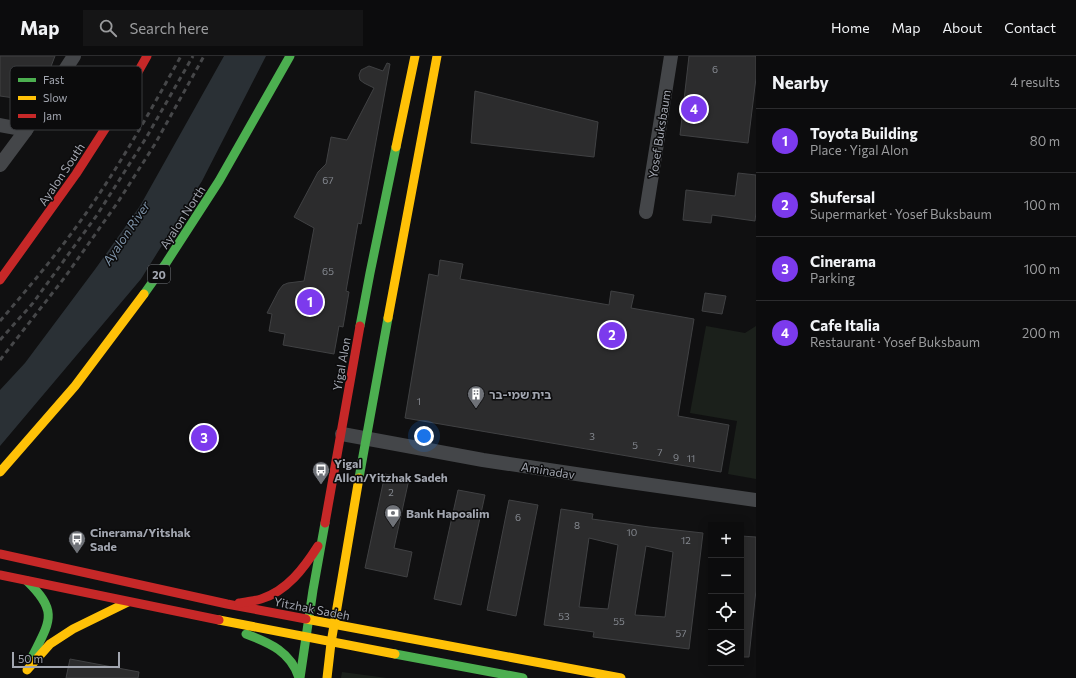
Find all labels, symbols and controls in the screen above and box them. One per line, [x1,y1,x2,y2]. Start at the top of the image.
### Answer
search box [83,10,363,46]
text: Map [20,16,59,39]
icon: search [97,17,119,39]
text: Search here [129,19,209,37]
text: Home [831,19,870,36]
text: Map [892,19,920,36]
text: About [942,19,982,36]
text: Contact [1004,19,1056,36]
house number: 6 [712,63,718,75]
legend [10,66,142,130]
text: Nearby [772,72,829,93]
text: Fast [43,73,65,86]
text: 4 results [1010,74,1060,90]
street label: Yosef Buksbaum [645,89,673,179]
text: Slow [43,91,68,104]
pin: 4 [681,94,707,124]
text: Jam [43,109,62,123]
text: Toyota Building [810,124,918,142]
text: 1 [782,133,788,149]
text: 80 m [1030,133,1060,149]
street label: Ayalon South [35,140,87,208]
text: Place · Yigal Alon [810,142,908,158]
house number: 67 [322,174,334,186]
street label: Ayalon North [156,183,208,251]
text: Shufersal [810,188,875,206]
water label: Ayalon River [98,197,154,269]
text: 2 [781,197,789,213]
text: 100 m [1024,197,1060,213]
text: Supermarket · Yosef Buksbaum [810,206,992,222]
text: Cinerama [810,252,876,270]
text: 3 [781,261,789,277]
text: 100 m [1024,261,1060,277]
road number: 20 [148,265,170,283]
house number: 65 [322,265,334,277]
text: Parking [810,270,855,286]
pin: 1 [297,287,323,317]
text: Cafe Italia [810,316,880,334]
pin: 2 [599,320,625,350]
text: 4 [781,325,789,341]
text: 200 m [1022,325,1060,341]
text: Restaurant · Yosef Buksbaum [810,334,980,350]
street label: Yigal Alon [329,336,353,392]
building icon: בית שמי-בר [466,384,486,409]
place label: בית שמי-בר [489,387,551,401]
house number: 1 [417,395,421,407]
pin: 3 [191,423,217,453]
your location [414,426,434,446]
house number: 3 [589,430,595,442]
house number: 5 [632,439,638,451]
house number: 7 [657,446,663,458]
house number: 9 [673,451,679,463]
house number: 11 [687,452,695,464]
place label: Yigal Allon/Yitzhak Sadeh [334,456,448,484]
street label: Aminadav [520,459,576,481]
bus stop icon: Yigal Allon/Yitzhak Sadeh [311,460,331,485]
house number: 2 [388,486,394,498]
bank icon: Bank Hapoalim [383,503,403,528]
place label: Bank Hapoalim [406,506,489,520]
house number: 6 [515,511,521,523]
house number: 8 [574,519,580,531]
map controls [708,522,744,666]
button: + [708,522,744,558]
place label: Cinerama/Yitshak Sade [90,525,191,553]
house number: 10 [627,526,637,538]
bus stop icon: Cinerama/Yitshak Sade [67,529,87,554]
house number: 12 [681,534,691,546]
button: − [708,558,744,594]
street label: Yitzhak Sadeh [273,594,351,622]
button: locate [708,594,744,630]
house number: 53 [558,610,570,622]
house number: 55 [613,615,625,627]
house number: 57 [675,627,687,639]
button: layers [708,630,744,666]
scale bar [12,650,120,669]
text: 50 m [18,652,43,665]

